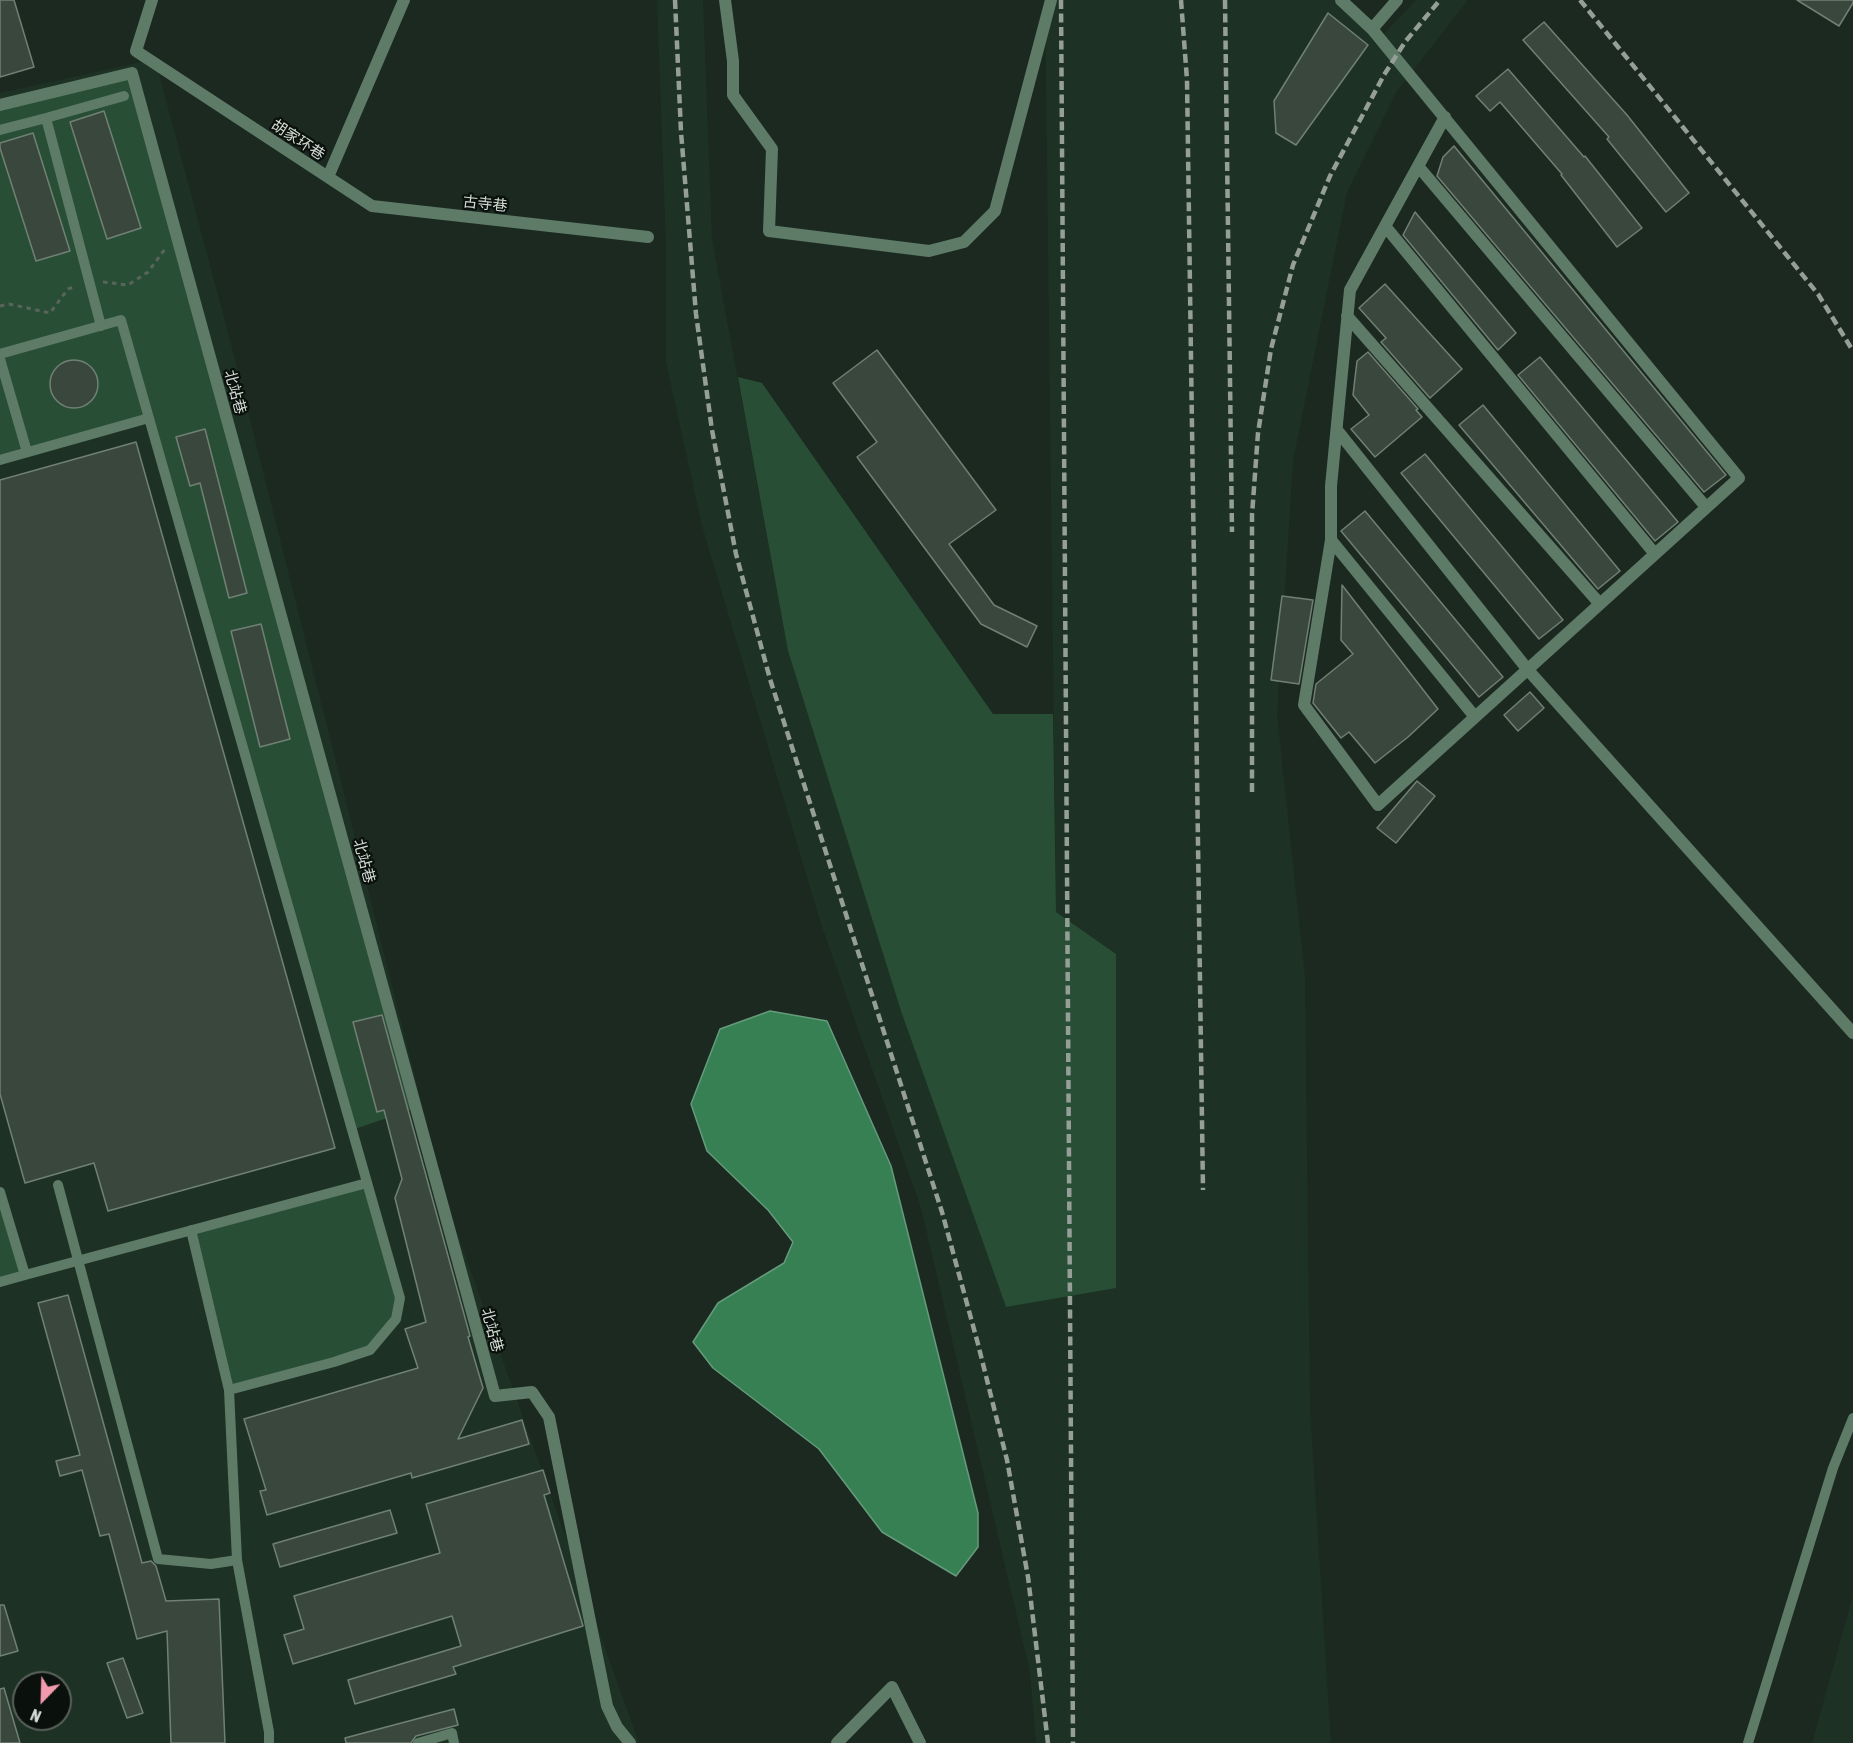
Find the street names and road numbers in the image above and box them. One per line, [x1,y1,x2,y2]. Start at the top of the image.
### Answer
street label: 胡家环巷 [268,116,328,164]
street label: 古寺巷 [462,193,508,215]
street label: 北站巷 [220,368,250,416]
street label: 北站巷 [349,837,379,885]
street label: 北站巷 [477,1306,507,1354]

